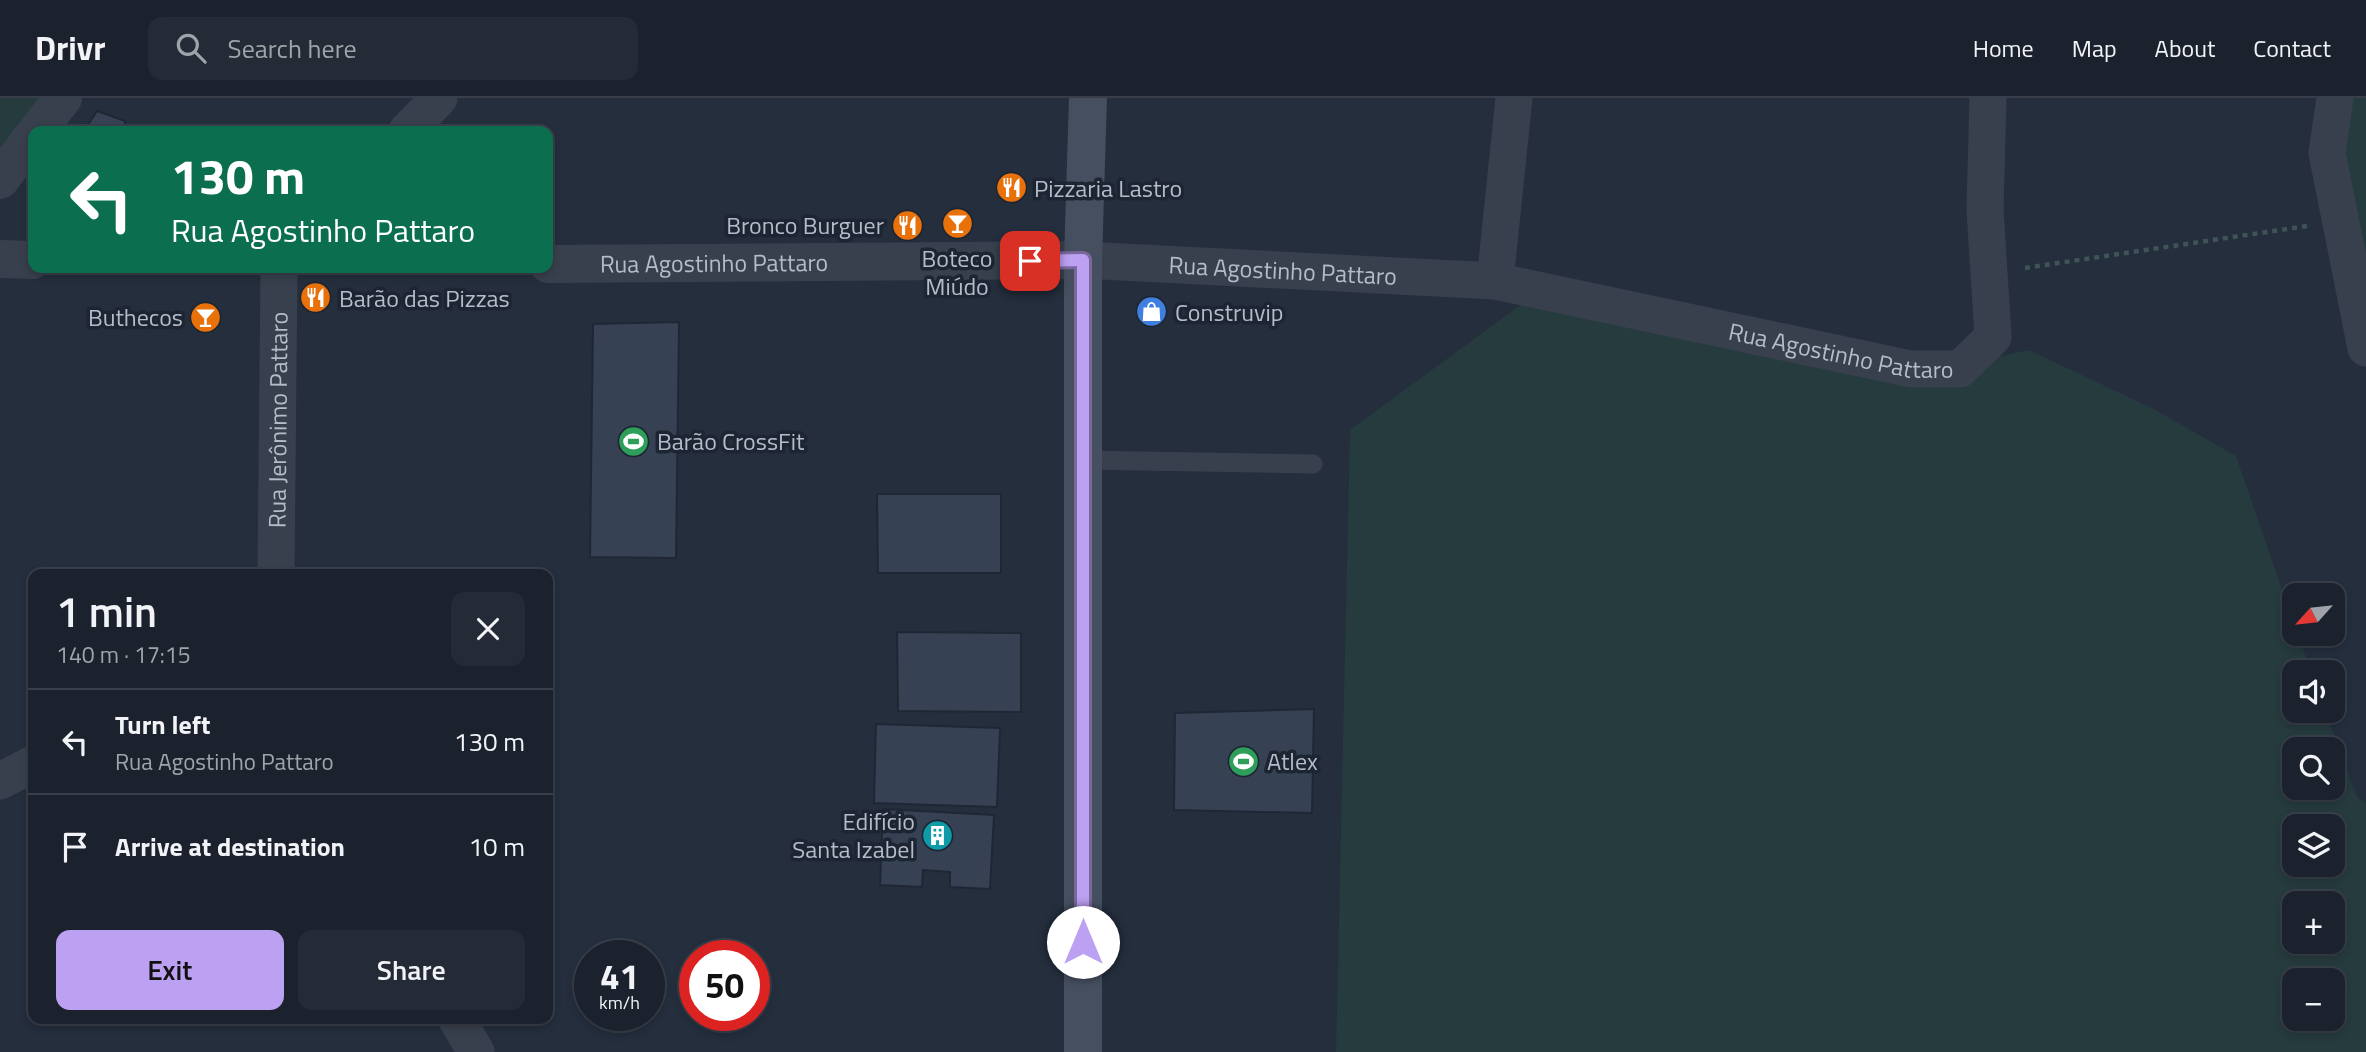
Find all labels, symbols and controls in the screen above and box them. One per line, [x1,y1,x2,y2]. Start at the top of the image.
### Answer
search box [148,17,638,80]
text: Drivr [35,23,106,73]
icon: search [172,29,210,67]
text: Search here [228,29,357,68]
text: Home [1973,30,2034,66]
text: Map [2072,30,2117,66]
text: About [2155,30,2215,66]
text: Contact [2253,30,2331,66]
text: 130 m [171,138,305,213]
icon: left [56,154,147,245]
place label: Pizzaria Lastro [1034,170,1182,206]
restaurant icon: Pizzaria Lastro [994,171,1028,205]
text: Rua Agostinho Pattaro [171,206,475,254]
place label: Bronco Burguer [726,207,884,243]
bar icon: Boteco Miúdo [940,207,974,241]
restaurant icon: Bronco Burguer [890,208,924,242]
pin [1000,231,1060,291]
place label: Boteco Miúdo [922,240,992,304]
icon: arrive [1011,242,1049,280]
street label: Rua Agostinho Pattaro [600,244,828,282]
street label: Rua Agostinho Pattaro [1168,246,1398,294]
place label: Barão das Pizzas [339,280,510,316]
restaurant icon: Barão das Pizzas [299,281,333,315]
place label: Construvip [1175,294,1283,330]
shop icon: Construvip [1135,295,1169,329]
place label: Buthecos [88,299,183,335]
bar icon: Buthecos [189,300,223,334]
street label: Rua Jerônimo Pattaro [258,312,297,528]
street label: Rua Agostinho Pattaro [1725,313,1953,387]
place label: Barão CrossFit [657,423,805,459]
sports icon: Barão CrossFit [617,424,651,458]
text: 1 min [56,579,157,643]
north arrow [2282,583,2345,646]
map controls [2282,583,2345,1031]
button: close [451,592,525,666]
text: 140 m · 17:15 [56,637,191,672]
button: sound [2282,660,2345,723]
text: Turn left [115,705,210,744]
text: 130 m [454,722,525,761]
icon: left [56,723,94,761]
button: search [2282,737,2345,800]
place label: Atlex [1267,743,1318,779]
text: Rua Agostinho Pattaro [115,744,334,779]
sports icon: Atlex [1227,744,1261,778]
place label: Edifício Santa Izabel [792,803,915,867]
button: layers [2282,814,2345,877]
building icon: Edifício Santa Izabel [921,818,955,852]
text: Arrive at destination [115,827,345,866]
text: 10 m [468,827,525,866]
icon: arrive [56,828,94,866]
button: + [2282,891,2345,954]
position arrow [1046,905,1120,979]
button: Exit [56,930,284,1010]
button: Share [298,930,525,1010]
speed limit sign: 50 [679,940,770,1031]
text: 41 [600,949,639,1003]
button: − [2282,968,2345,1031]
text: km/h [599,989,640,1016]

